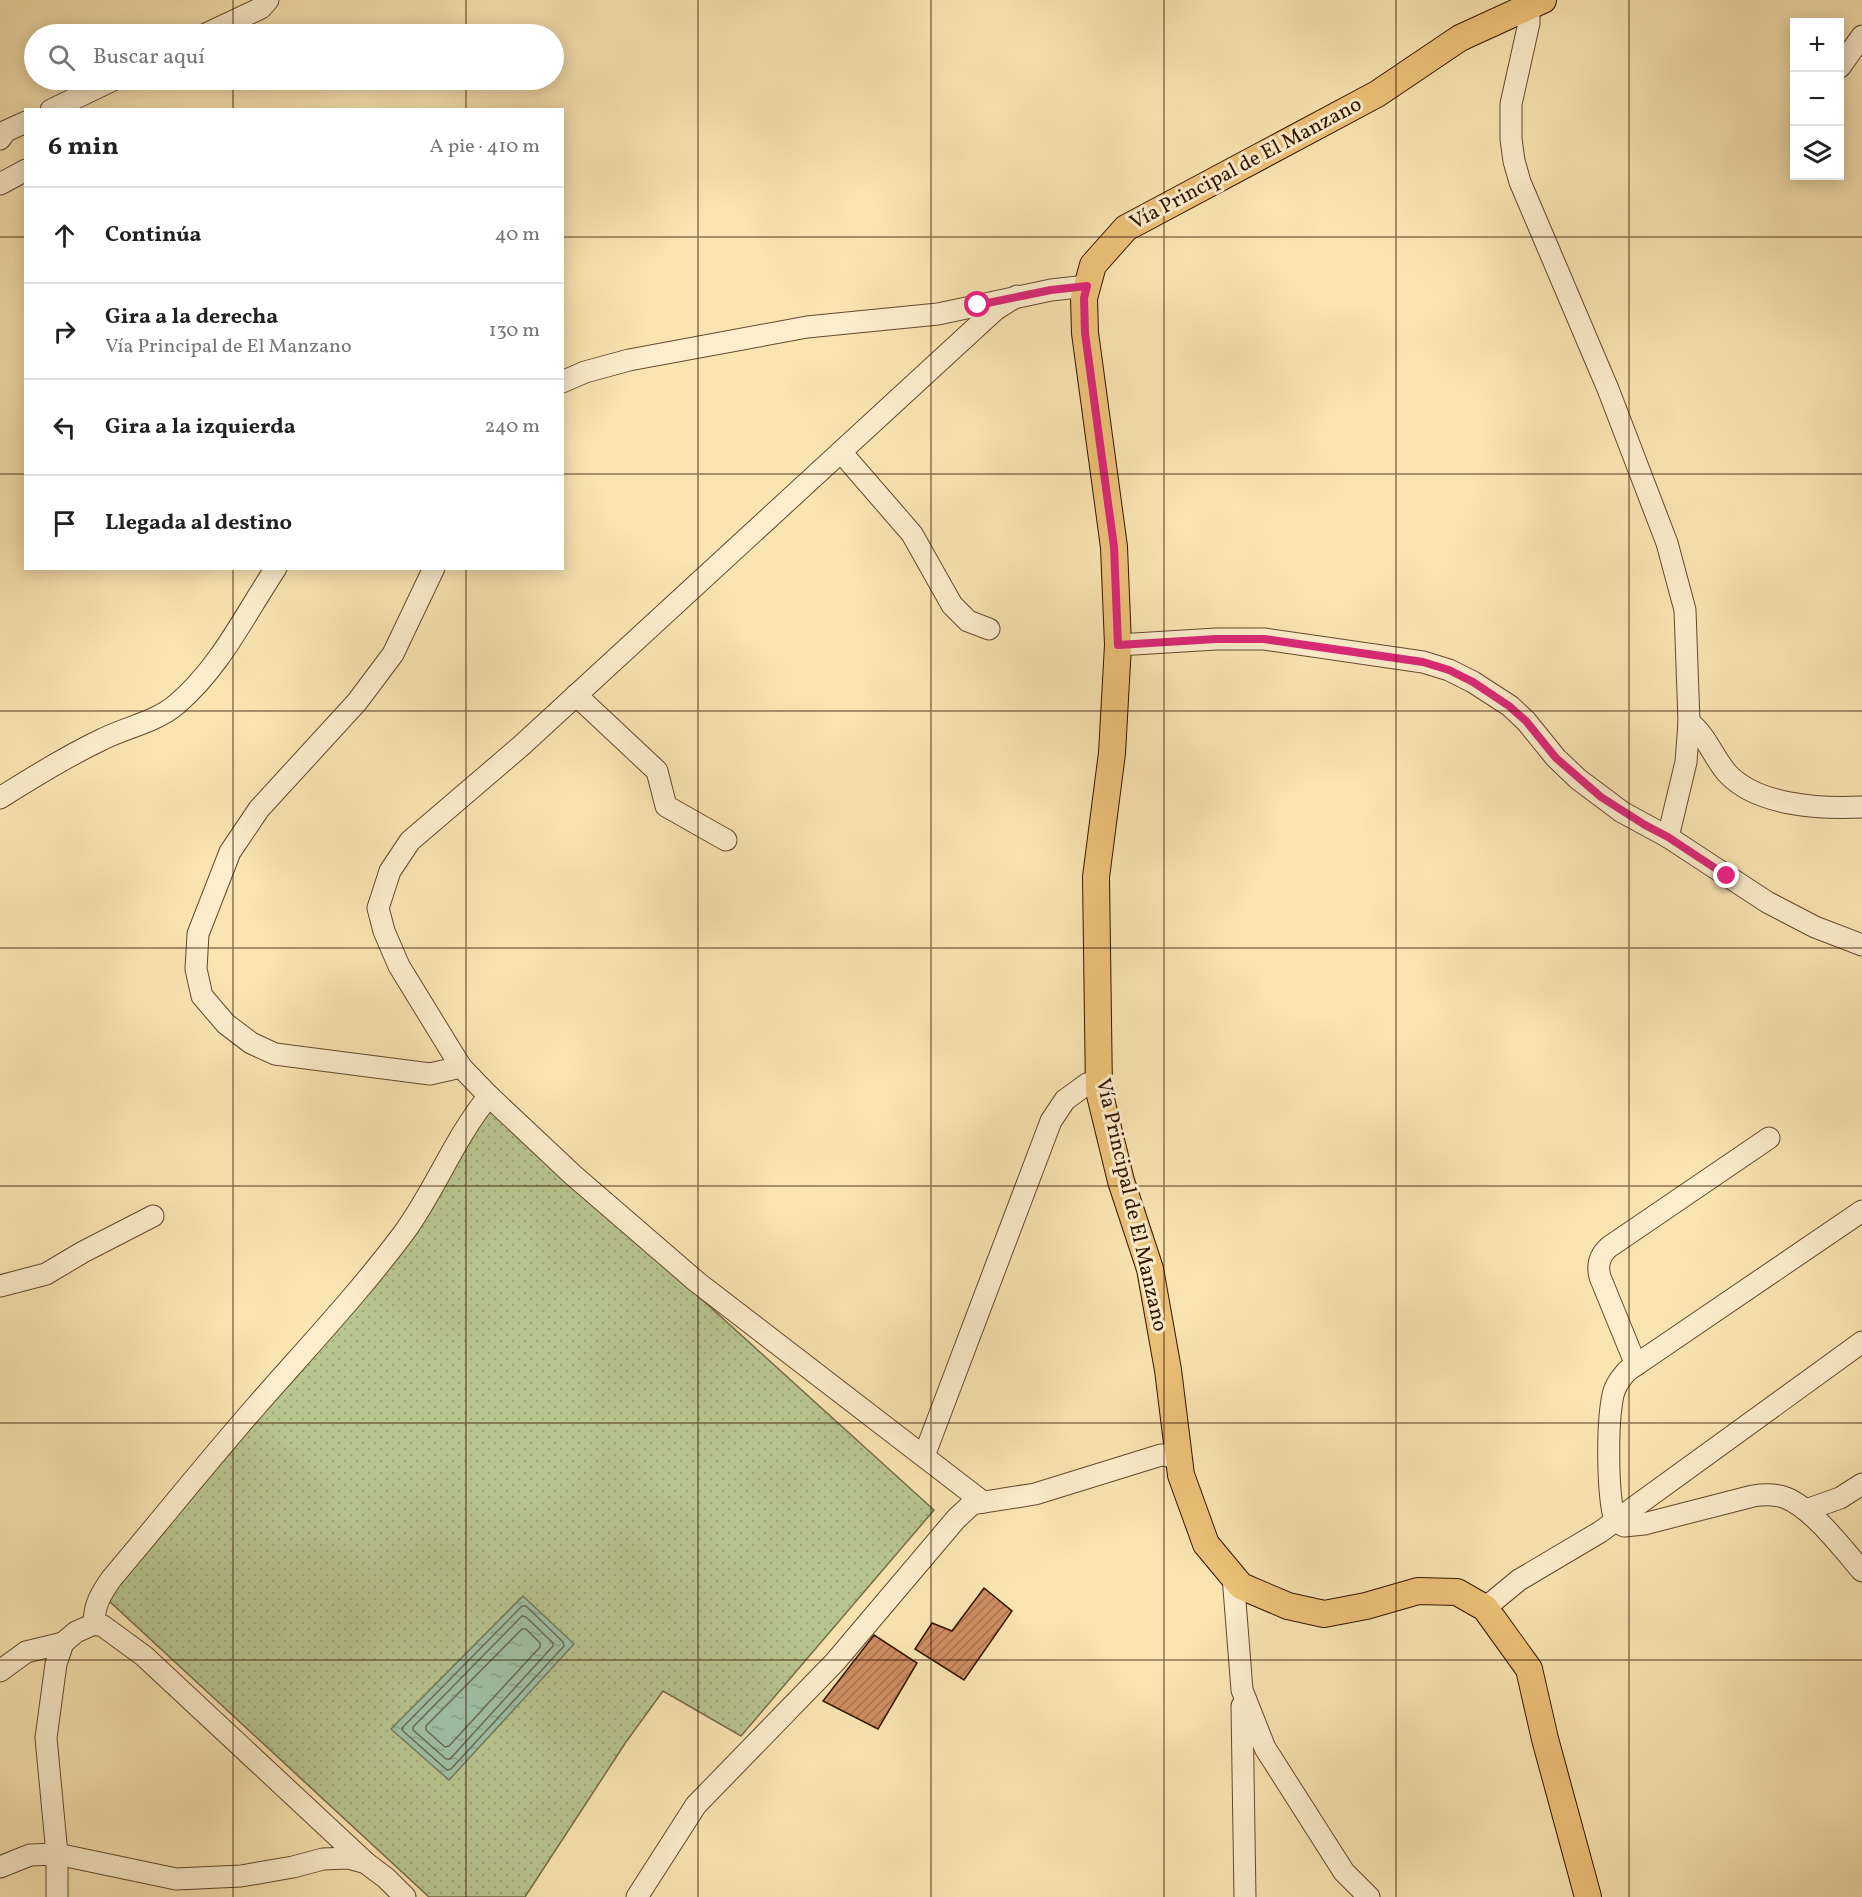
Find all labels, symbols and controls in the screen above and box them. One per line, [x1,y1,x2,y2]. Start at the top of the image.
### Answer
map controls [1790,18,1844,180]
button: + [1790,18,1844,72]
search box [24,24,564,90]
icon: search [45,41,78,74]
text: Buscar aquí [93,42,205,73]
button: − [1790,72,1844,126]
street label: Vía Principal de El Manzano [1125,90,1367,238]
button: layers [1790,126,1844,180]
text: 6 min [48,129,119,165]
text: A pie · 410 m [430,133,540,161]
icon: ahead [48,219,81,252]
text: Continúa [105,220,202,251]
text: 40 m [495,221,540,249]
route start [964,291,990,317]
text: Gira a la derecha [105,302,278,333]
icon: right [48,315,81,348]
text: 130 m [489,317,540,345]
text: Vía Principal de El Manzano [105,333,352,361]
icon: left [48,411,81,444]
text: Gira a la izquierda [105,412,296,443]
text: 240 m [485,413,540,441]
icon: arrive [48,507,81,540]
text: Llegada al destino [105,508,292,539]
route end [1713,862,1739,888]
street label: Vía Principal de El Manzano [1088,1076,1174,1334]

